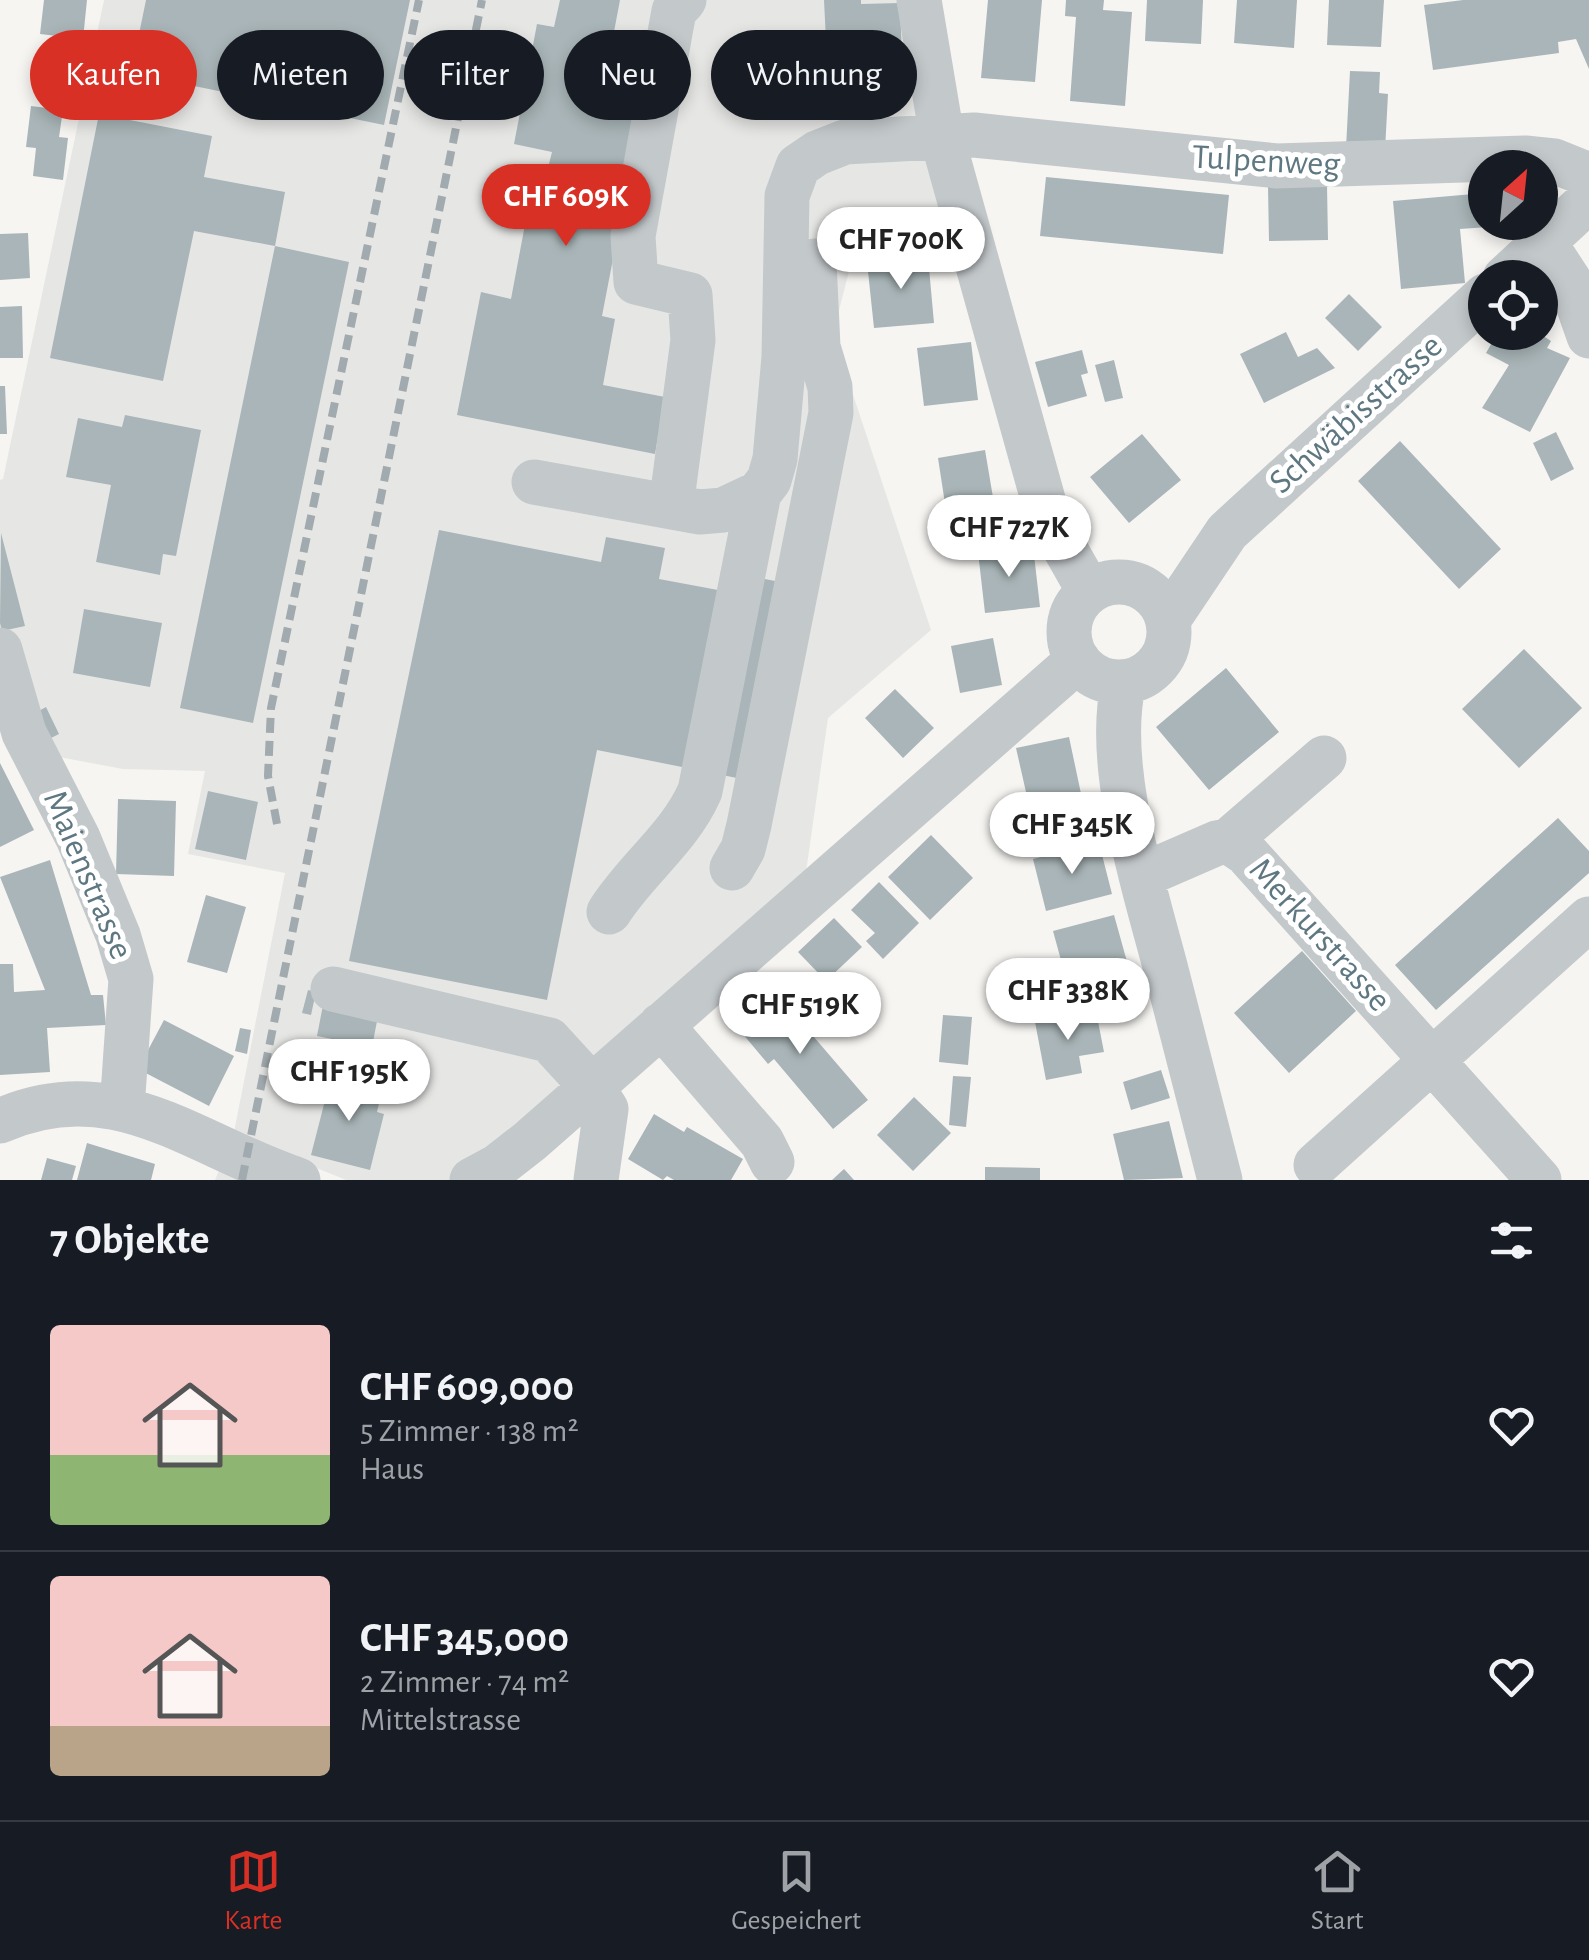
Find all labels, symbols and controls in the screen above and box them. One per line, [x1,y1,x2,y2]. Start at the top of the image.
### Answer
chip: Kaufen [30,30,197,120]
chip: Mieten [217,30,384,120]
chip: Filter [404,30,544,120]
chip: Neu [564,30,691,120]
chip: Wohnung [711,30,917,120]
street label: Tulpenweg [1191,140,1341,182]
north arrow [1468,150,1558,240]
map controls [1468,150,1558,350]
pin: CHF 609K [463,164,669,249]
text: CHF 609K [504,180,628,212]
pin: CHF 700K [798,207,1004,292]
text: CHF 700K [839,223,963,255]
button: locate [1468,260,1558,350]
street label: Schwäbisstrasse [1263,328,1449,500]
pin: CHF 727K [906,495,1112,580]
text: CHF 727K [949,511,1069,543]
street label: Maienstrasse [37,786,139,964]
pin: CHF 345K [969,792,1175,877]
text: CHF 345K [1012,808,1132,840]
street label: Merkurstrasse [1243,852,1397,1018]
pin: CHF 338K [965,958,1171,1043]
pin: CHF 519K [697,972,903,1057]
text: CHF 338K [1008,974,1128,1006]
text: CHF 519K [741,988,859,1020]
pin: CHF 195K [246,1039,452,1124]
text: CHF 195K [290,1055,408,1087]
icon: filters [1484,1213,1539,1268]
text: 7 Objekte [50,1219,210,1261]
icon: home [130,1365,250,1485]
text: CHF 609,000 [360,1366,574,1408]
icon: heart [1484,1398,1539,1453]
text: 5 Zimmer · 138 m² [360,1415,579,1447]
text: Haus [360,1453,424,1485]
icon: home [130,1616,250,1736]
text: CHF 345,000 [360,1617,569,1659]
icon: heart [1484,1649,1539,1704]
text: 2 Zimmer · 74 m² [360,1666,569,1698]
text: Mittelstrasse [360,1704,521,1736]
tab: Karte [224,1844,283,1938]
tab: Gespeichert [731,1844,861,1938]
tab: Start [1310,1844,1365,1938]

